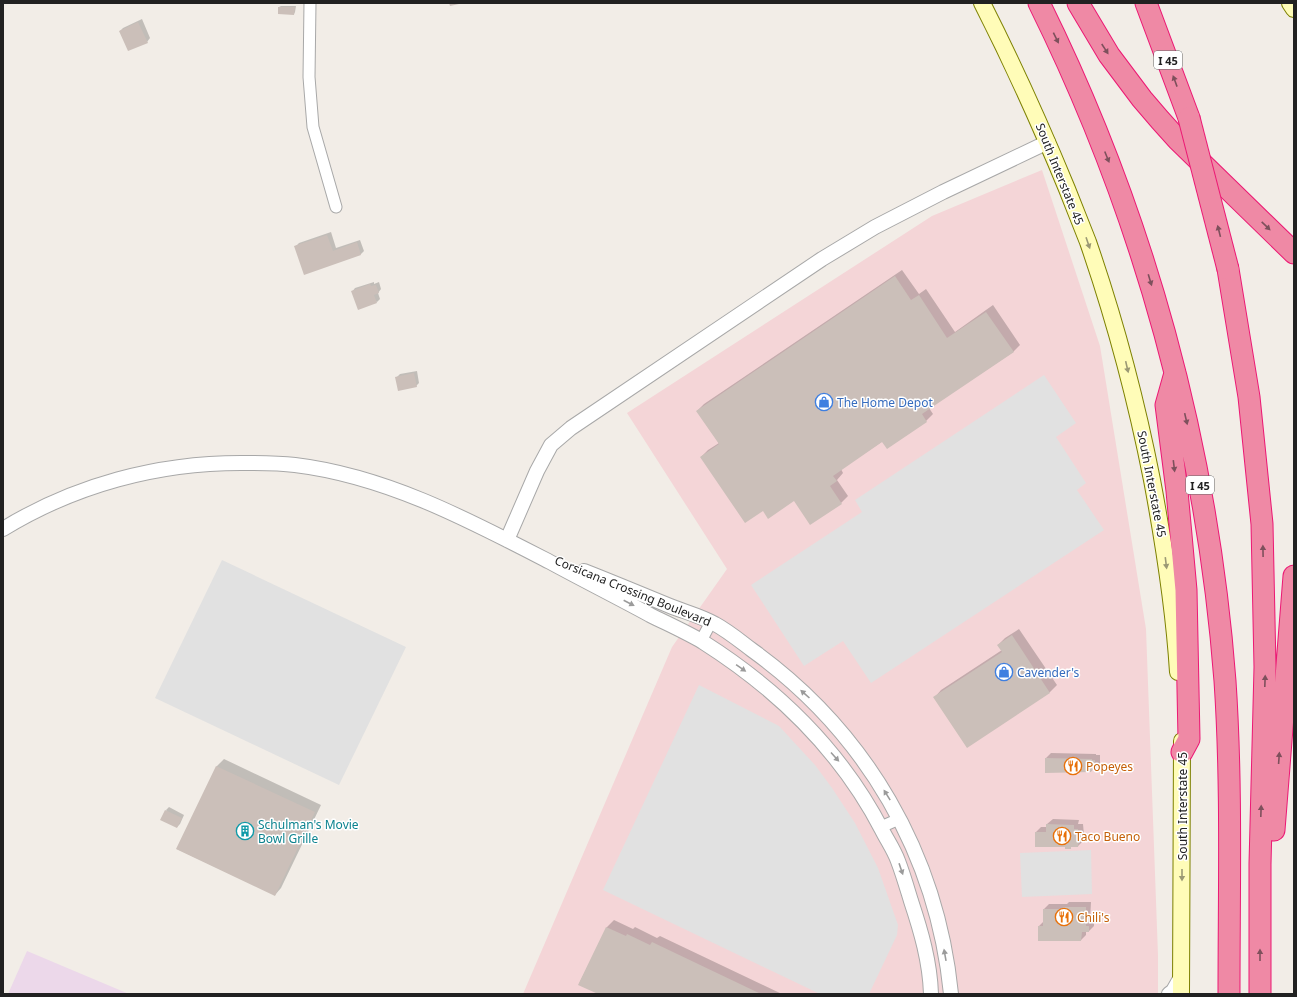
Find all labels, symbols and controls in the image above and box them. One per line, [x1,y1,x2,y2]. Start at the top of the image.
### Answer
one-way arrow [1053,32,1059,44]
one-way arrow [1101,44,1109,54]
road number: I 45 [1154,51,1182,69]
one-way arrow [1172,75,1178,87]
street label: South Interstate 45 [1032,121,1088,228]
one-way arrow [1104,152,1110,163]
one-way arrow [1262,221,1271,230]
one-way arrow [1215,225,1221,237]
one-way arrow [1085,238,1091,250]
one-way arrow [1147,275,1153,287]
one-way arrow [1124,361,1130,374]
shop icon: The Home Depot [814,392,834,412]
place label: The Home Depot [837,394,933,411]
one-way arrow [1184,413,1190,426]
street label: South Interstate 45 [1133,429,1171,539]
one-way arrow [1171,460,1178,472]
road number: I 45 [1186,476,1214,494]
one-way arrow [1260,544,1266,557]
street label: Corsicana Crossing Boulevard [552,552,714,630]
one-way arrow [1163,557,1169,569]
one-way arrow [623,600,634,607]
shop icon: Cavender's [994,662,1014,682]
one-way arrow [736,664,746,672]
place label: Cavender's [1017,664,1080,681]
one-way arrow [1262,674,1268,687]
one-way arrow [800,689,810,699]
street label: South Interstate 45 [1174,752,1191,860]
one-way arrow [1276,752,1283,764]
one-way arrow [830,753,839,762]
restaurant icon: Popeyes [1063,756,1083,776]
place label: Popeyes [1086,758,1133,775]
one-way arrow [883,789,890,801]
one-way arrow [1258,804,1264,817]
place label: Schulman's Movie Bowl Grille [258,816,359,847]
building icon: Schulman's Movie Bowl Grille [235,821,255,841]
restaurant icon: Taco Bueno [1052,826,1072,846]
place label: Taco Bueno [1075,828,1140,845]
one-way arrow [898,863,904,875]
one-way arrow [1179,869,1185,882]
restaurant icon: Chili's [1054,907,1074,927]
place label: Chili's [1077,909,1110,926]
one-way arrow [1257,948,1263,961]
one-way arrow [942,949,948,962]

